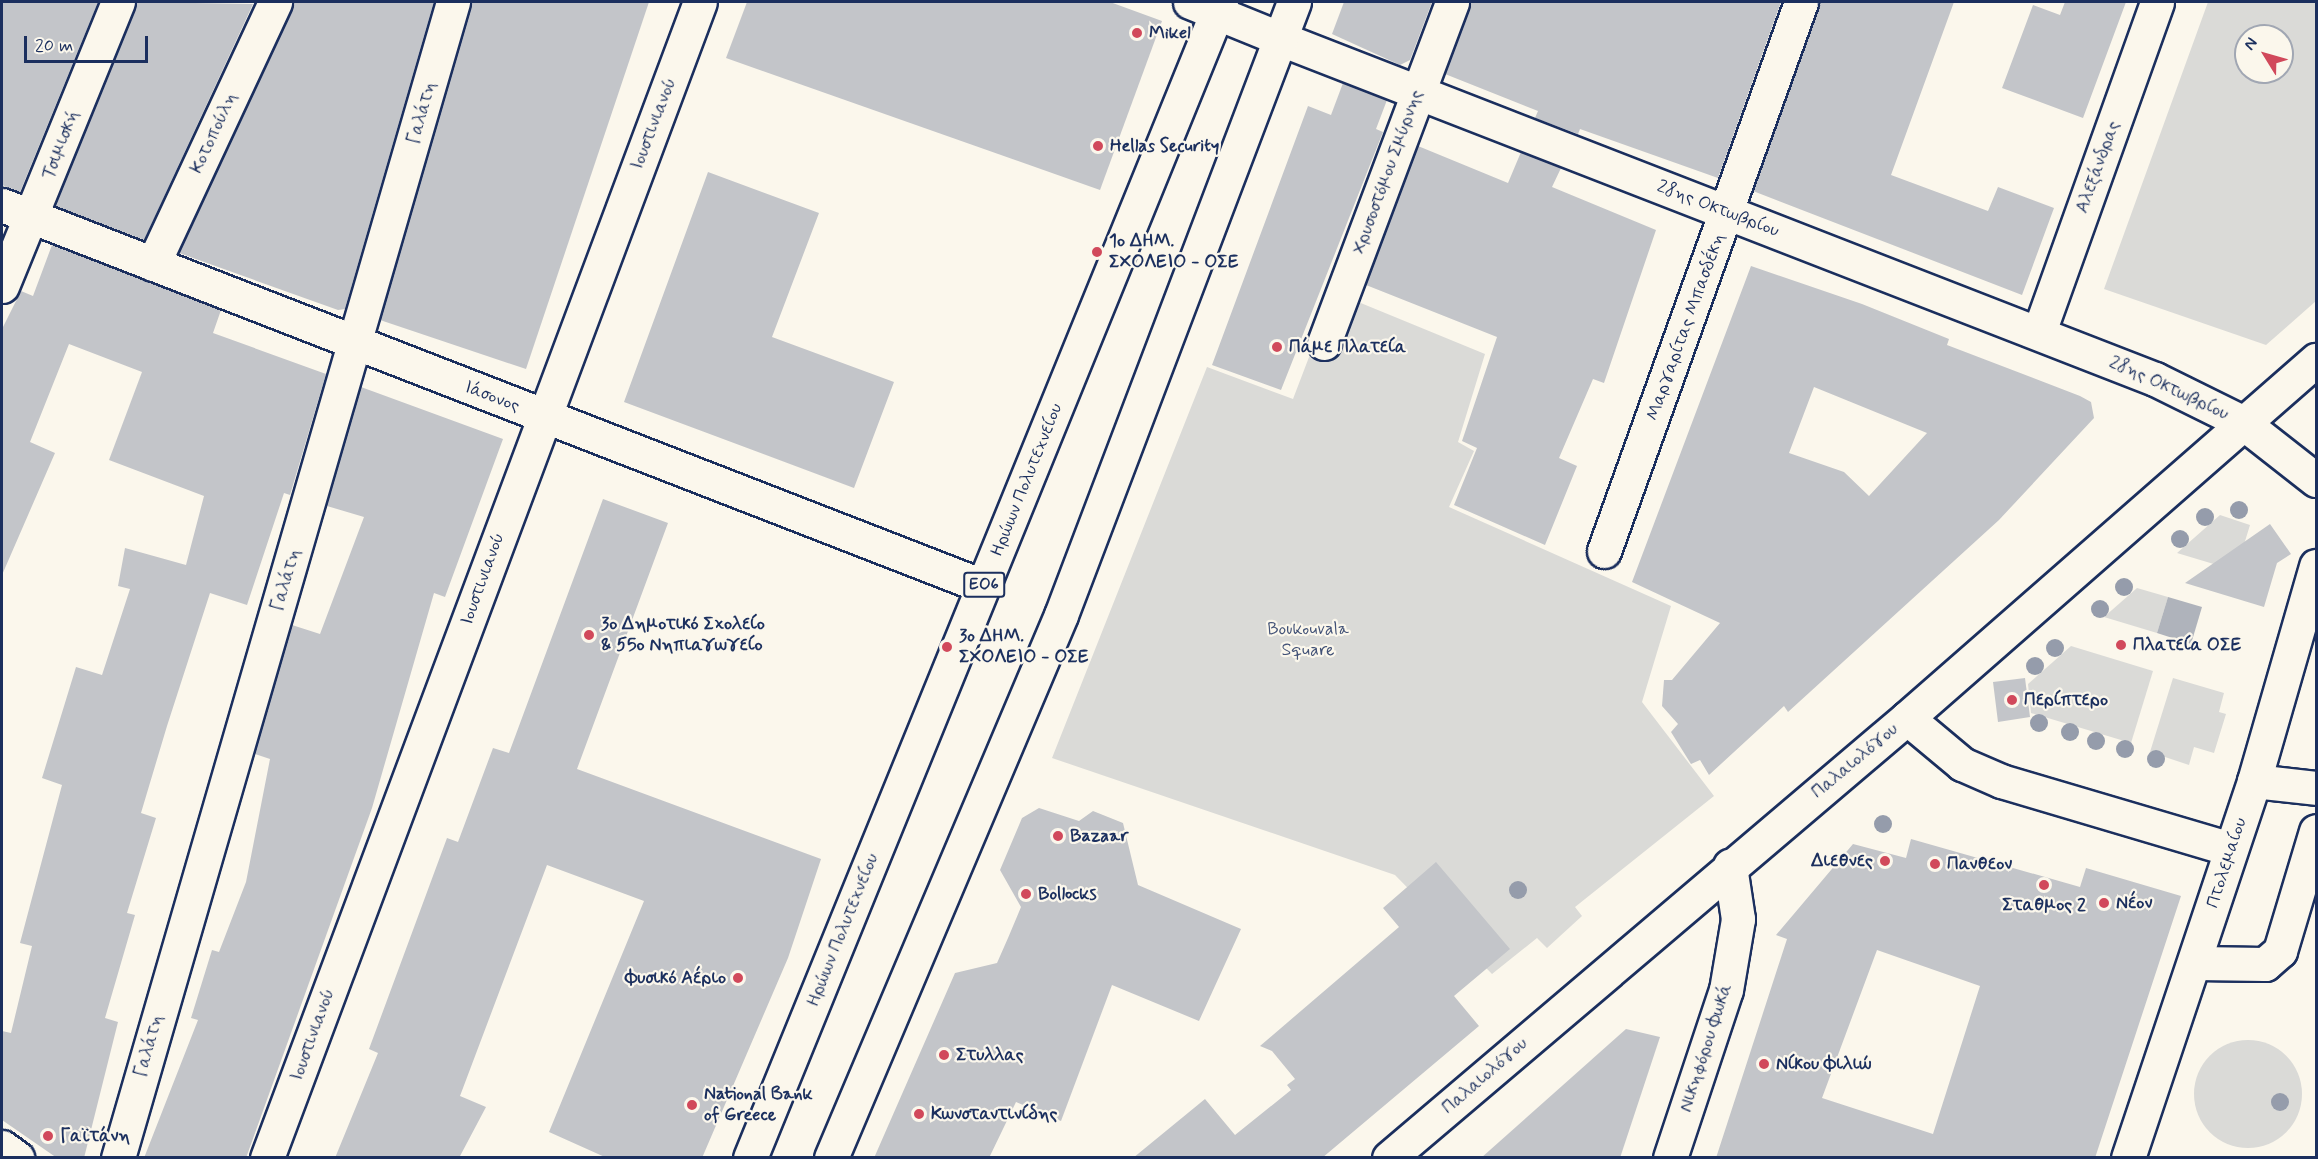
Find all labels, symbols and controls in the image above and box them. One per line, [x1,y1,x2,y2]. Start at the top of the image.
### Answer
place label: Mikel [1149,22,1191,44]
scale bar [27,24,152,62]
north arrow [2234,24,2294,84]
marker: Mikel [1130,26,1144,40]
text: N [2239,33,2262,55]
text: 20 m [35,34,73,58]
street label: Ιουστινιανού [627,75,681,173]
street label: Γαλάτη [403,79,441,147]
street label: Χρυσοστόμου Σμύρνης [1348,87,1428,257]
street label: Κοτοπούλη [186,89,242,177]
street label: Τσιμισκή [38,108,84,182]
street label: Αλεξάνδρας [2071,118,2125,216]
place label: Hellas Security [1110,135,1226,157]
marker: Hellas Security [1091,139,1105,153]
street label: 28ης Οκτωβρίου [1654,176,1782,242]
street label: Μαργαρίτας Μπασδέκη [1642,230,1730,424]
place label: 1ο ΔΗΜ. ΣΧΟΛΕΙΟ - ΟΣΕ [1109,231,1239,274]
marker: 1ο ΔΗΜ. ΣΧΟΛΕΙΟ - ΟΣΕ [1090,245,1104,259]
place label: Πάμε Πλατεία [1289,336,1406,358]
marker: Πάμε Πλατεία [1270,340,1284,354]
street label: 28ης Οκτωβρίου [2106,351,2232,425]
street label: Ιάσονος [461,377,523,417]
street label: Ηρώων Πολυτεχνείου [986,400,1068,560]
street label: Ιουστινιανού [456,530,510,628]
street label: Γαλάτη [266,546,306,614]
road number: ΕΟ6 [963,572,1005,598]
place label: 3ο Δημοτικό Σχολείο & 55ο Νηπιαγωγείο [601,614,765,656]
park label: Boukouvala Square [1267,619,1349,662]
place label: 3o ΔΗΜ. ΣΧΟΛΕΙΟ - ΟΣΕ [959,626,1089,668]
marker: 3ο Δημοτικό Σχολείο & 55ο Νηπιαγωγείο [582,628,596,642]
place label: Πλατεία ΟΣΕ [2133,634,2242,656]
marker: Πλατεία ΟΣΕ [2114,638,2128,652]
marker: 3o ΔΗΜ. ΣΧΟΛΕΙΟ - ΟΣΕ [940,640,954,654]
place label: Περίπτερο [2024,689,2108,711]
marker: Περίπτερο [2005,693,2019,707]
street label: Παλαιολόγου [1807,719,1903,803]
street label: Πτολεμαίου [2202,815,2252,911]
place label: Bazaar [1070,825,1128,847]
marker: Bazaar [1051,829,1065,843]
street label: Ηρώων Πολυτεχνείου [802,850,884,1010]
place label: Διεθνες [1811,850,1873,872]
place label: Πανθεον [1947,853,2012,875]
marker: Διεθνες [1878,854,1892,868]
marker: Πανθεον [1928,857,1942,871]
marker: Σταθμος 2 [2037,878,2051,892]
place label: Bollocks [1038,883,1096,905]
marker: Bollocks [1019,887,1033,901]
place label: Νέον [2116,892,2152,914]
place label: Σταθμος 2 [2002,894,2086,916]
marker: Νέον [2097,896,2111,910]
place label: Φυσικό Αέριο [625,967,726,989]
marker: Φυσικό Αέριο [731,971,745,985]
street label: Νικηφόρου Φωκά [1675,981,1737,1115]
street label: Ιουστινιανού [286,986,340,1084]
street label: Γαλάτη [130,1012,168,1080]
street label: Παλαιολόγου [1438,1033,1532,1119]
place label: Στυλλας [956,1044,1024,1066]
marker: Στυλλας [937,1048,951,1062]
place label: Νίκου Φιλιώ [1776,1053,1871,1075]
marker: Νίκου Φιλιώ [1757,1057,1771,1071]
place label: National Bank of Greece [704,1084,811,1126]
marker: National Bank of Greece [685,1098,699,1112]
place label: Κωνσταντινίδης [931,1103,1057,1125]
marker: Κωνσταντινίδης [912,1107,926,1121]
place label: Γαϊτάνη [60,1125,130,1147]
marker: Γαϊτάνη [41,1129,55,1143]

